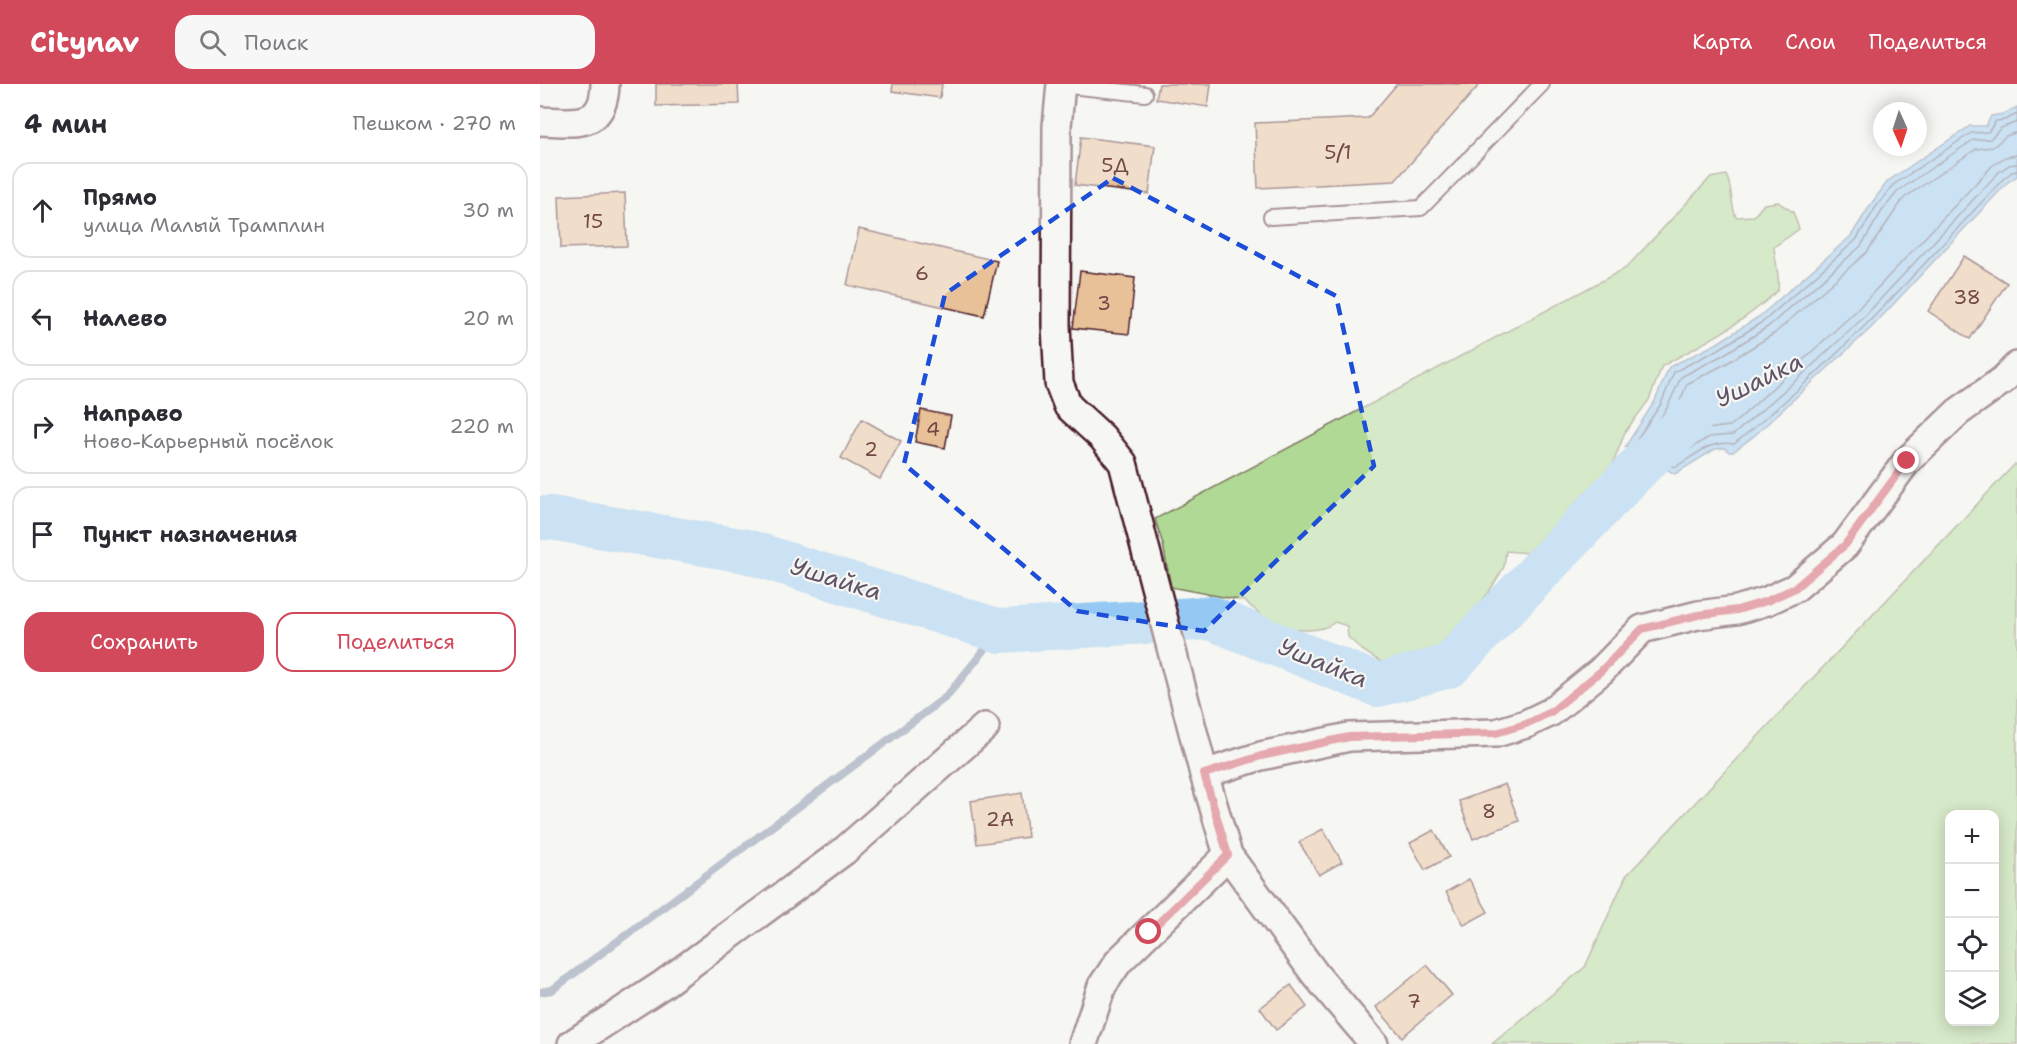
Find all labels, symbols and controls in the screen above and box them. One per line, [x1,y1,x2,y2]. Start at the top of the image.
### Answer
search box [175,15,595,69]
text: Citynav [30,23,139,61]
icon: search [196,26,229,59]
text: Поиск [244,28,309,57]
text: Карта [1692,28,1752,56]
text: Слои [1785,28,1836,56]
text: Поделиться [1869,28,1987,56]
north arrow [1873,102,1927,156]
text: 4 мин [24,106,107,141]
text: Пешком · 270 m [353,110,516,136]
house number: 5/1 [1324,139,1352,165]
house number: 5Д [1101,152,1129,178]
text: Прямо [83,183,157,212]
icon: ahead [26,194,59,227]
text: 30 m [462,197,514,223]
house number: 15 [583,208,603,234]
text: улица Малый Трамплин [83,212,325,238]
house number: 6 [915,260,929,286]
house number: 38 [1953,284,1981,310]
house number: 3 [1097,290,1111,316]
icon: left [26,302,59,335]
text: Налево [83,304,167,333]
text: 20 m [463,305,514,331]
water label: Ушайка [1710,345,1808,415]
text: Направо [83,399,183,428]
icon: right [26,410,59,443]
text: 220 m [450,413,514,439]
house number: 4 [926,416,940,442]
text: Ново-Карьерный посёлок [83,428,334,454]
house number: 2 [864,436,878,462]
route end [1893,447,1919,473]
icon: arrive [26,518,59,551]
text: Пункт назначения [83,520,297,549]
water label: Ушайка [787,550,885,608]
button: Сохранить [24,612,264,672]
button: Поделиться [276,612,516,672]
water label: Ушайка [1274,631,1372,695]
house number: 8 [1482,798,1496,824]
house number: 2А [986,806,1014,832]
map controls [1945,810,1999,1026]
button: + [1945,810,1999,864]
button: − [1945,864,1999,918]
route start [1135,918,1161,944]
button: locate [1945,918,1999,972]
button: layers [1945,972,1999,1026]
house number: 7 [1407,988,1421,1014]

